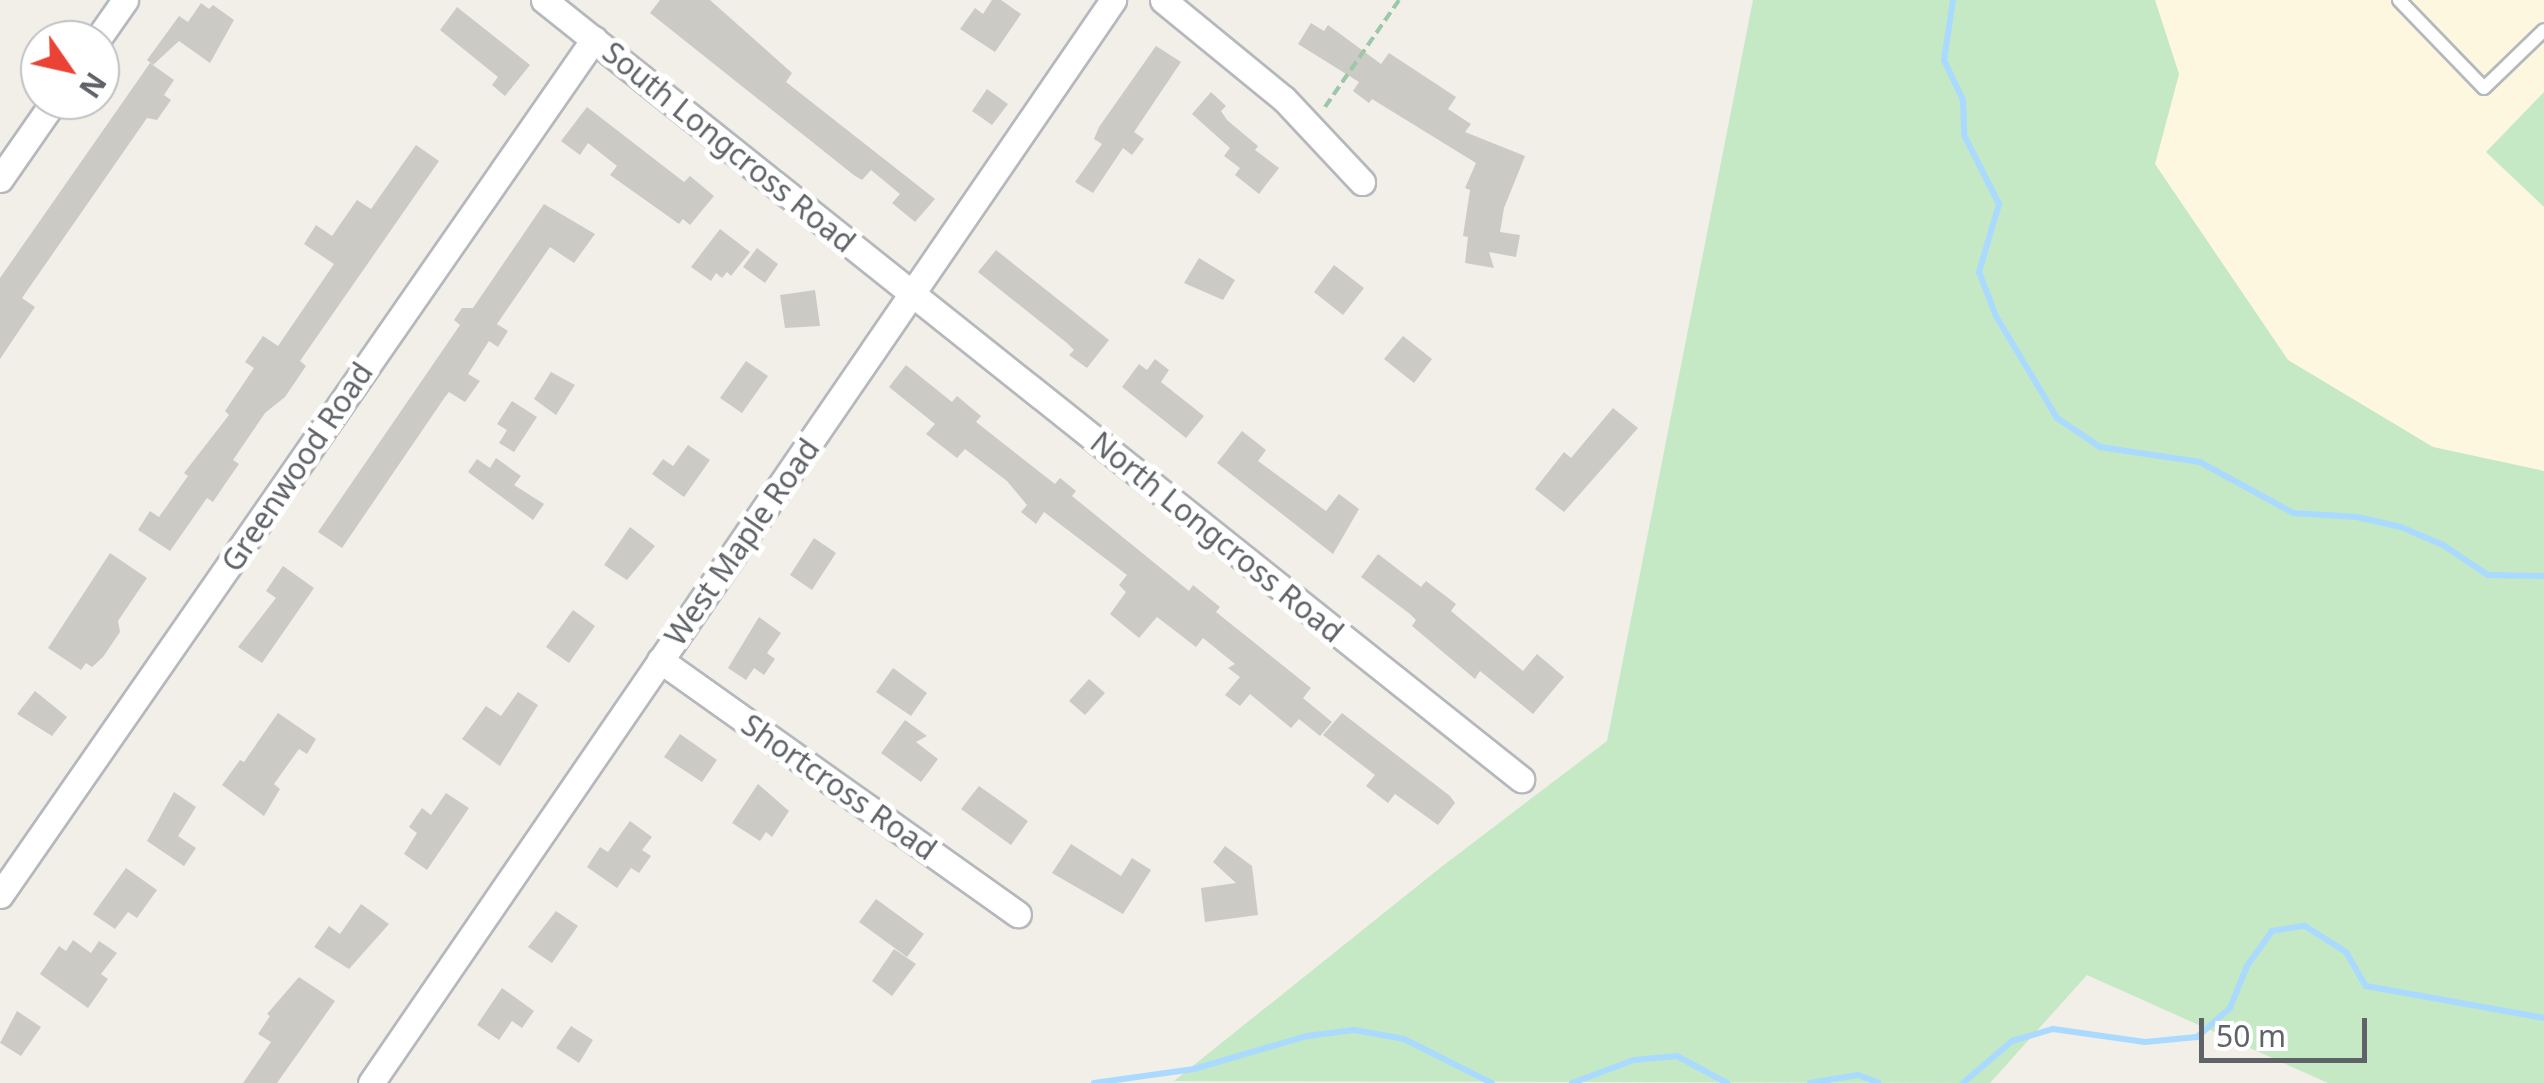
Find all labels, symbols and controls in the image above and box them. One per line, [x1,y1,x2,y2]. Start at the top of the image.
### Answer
north arrow [20,20,120,120]
street label: South Longcross Road [596,34,862,260]
text: N [71,66,115,106]
street label: Greenwood Road [214,356,380,578]
street label: North Longcross Road [1084,424,1350,650]
street label: West Maple Road [657,432,827,652]
street label: Shortcross Road [735,706,943,868]
scale bar [2204,998,2372,1060]
text: 50 m [2216,1015,2286,1056]

